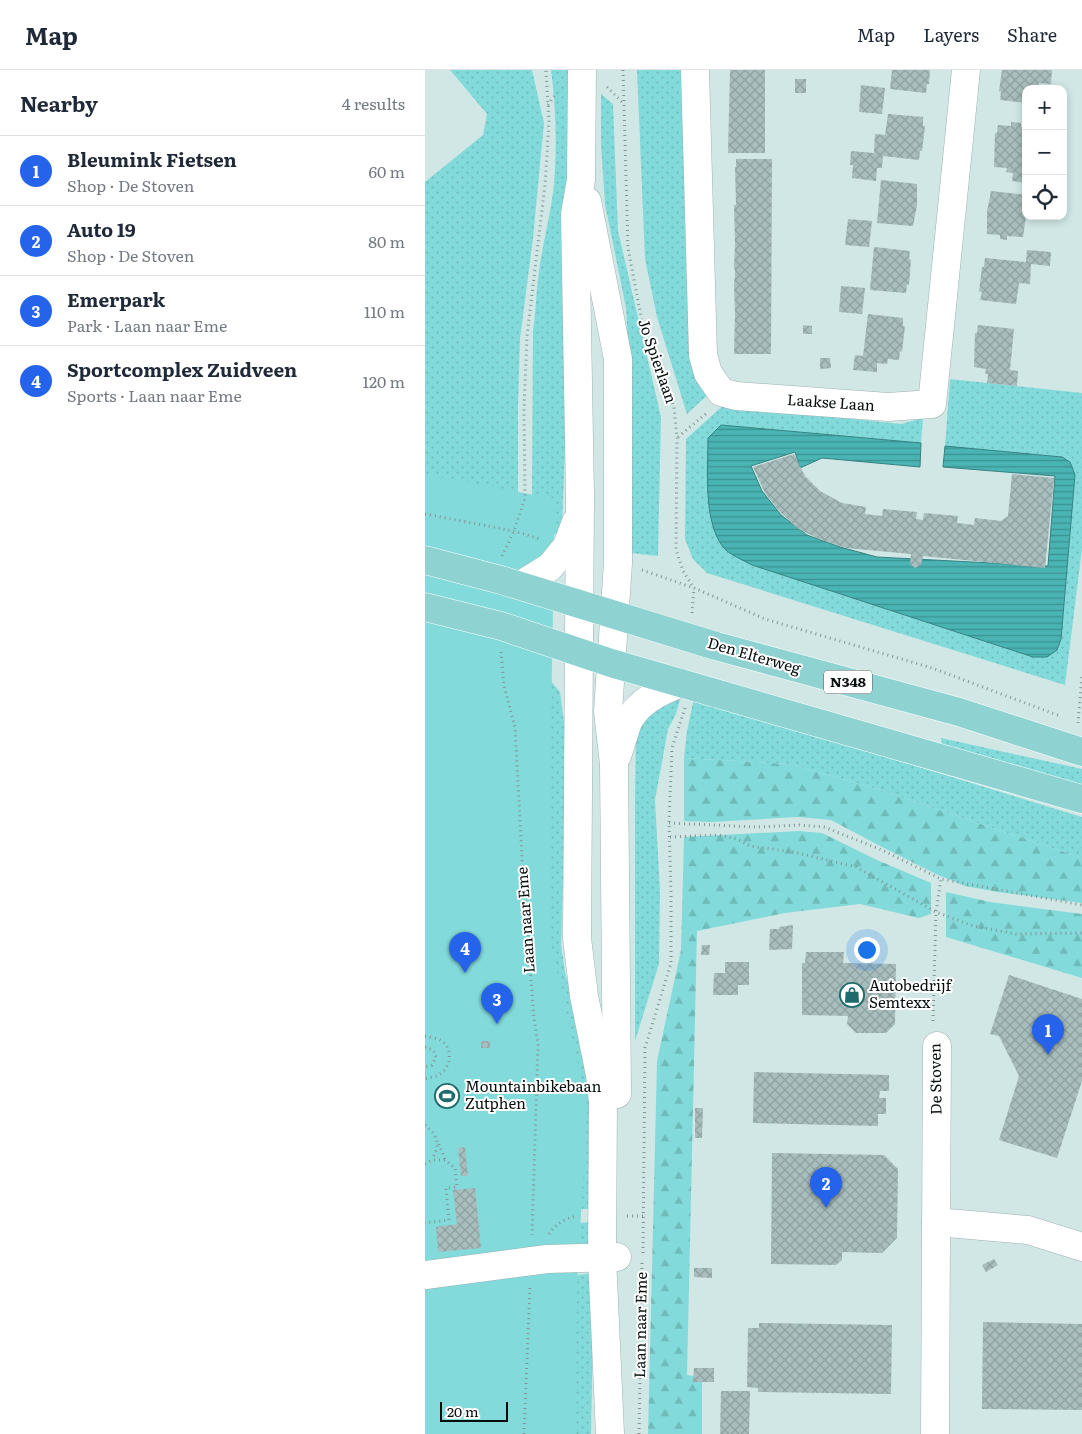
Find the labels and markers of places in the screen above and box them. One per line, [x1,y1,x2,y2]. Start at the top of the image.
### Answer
pin: 4 [449,932,481,973]
place label: Autobedrijf Semtexx [869,973,953,1013]
shop icon: Autobedrijf Semtexx [839,982,865,1008]
pin: 3 [481,983,513,1024]
pin: 1 [1032,1014,1064,1055]
place label: Mountainbikebaan Zutphen [465,1074,601,1114]
sports icon: Mountainbikebaan Zutphen [434,1083,460,1109]
pin: 2 [810,1167,842,1208]

